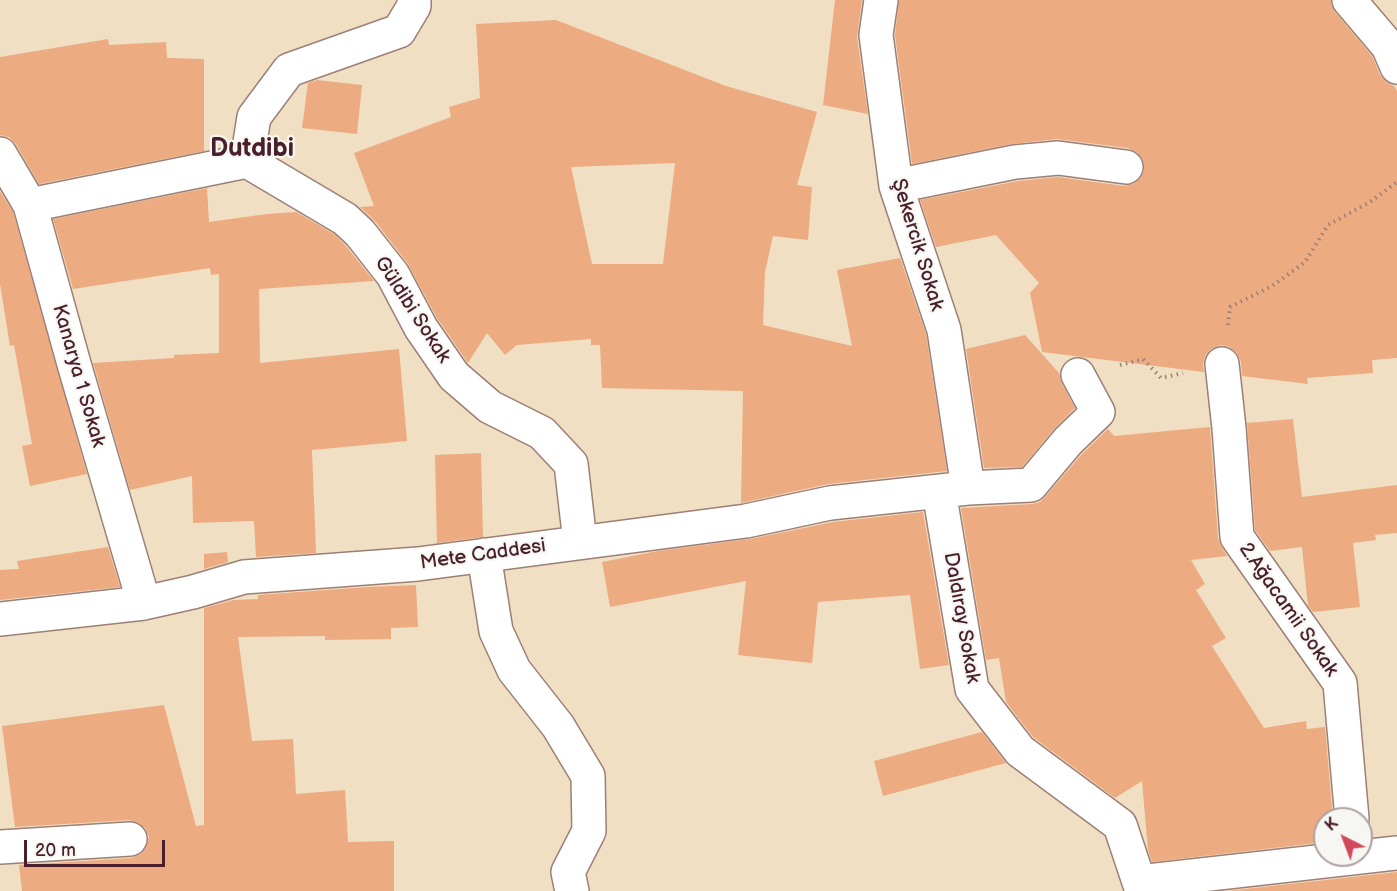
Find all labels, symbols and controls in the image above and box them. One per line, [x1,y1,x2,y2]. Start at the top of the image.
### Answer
district label: Dutdibi [210,133,294,165]
street label: Şekercik Sokak [886,176,948,314]
street label: Güldibi Sokak [369,252,455,368]
street label: Kanarya 1 Sokak [46,302,110,450]
street label: Mete Caddesi [419,534,547,576]
street label: 2.Ağacamii Sokak [1233,539,1343,681]
street label: Daldıray Sokak [938,551,984,685]
north arrow [1313,807,1373,867]
text: K [1322,814,1342,835]
scale bar [27,828,168,866]
text: 20 m [35,840,76,861]

